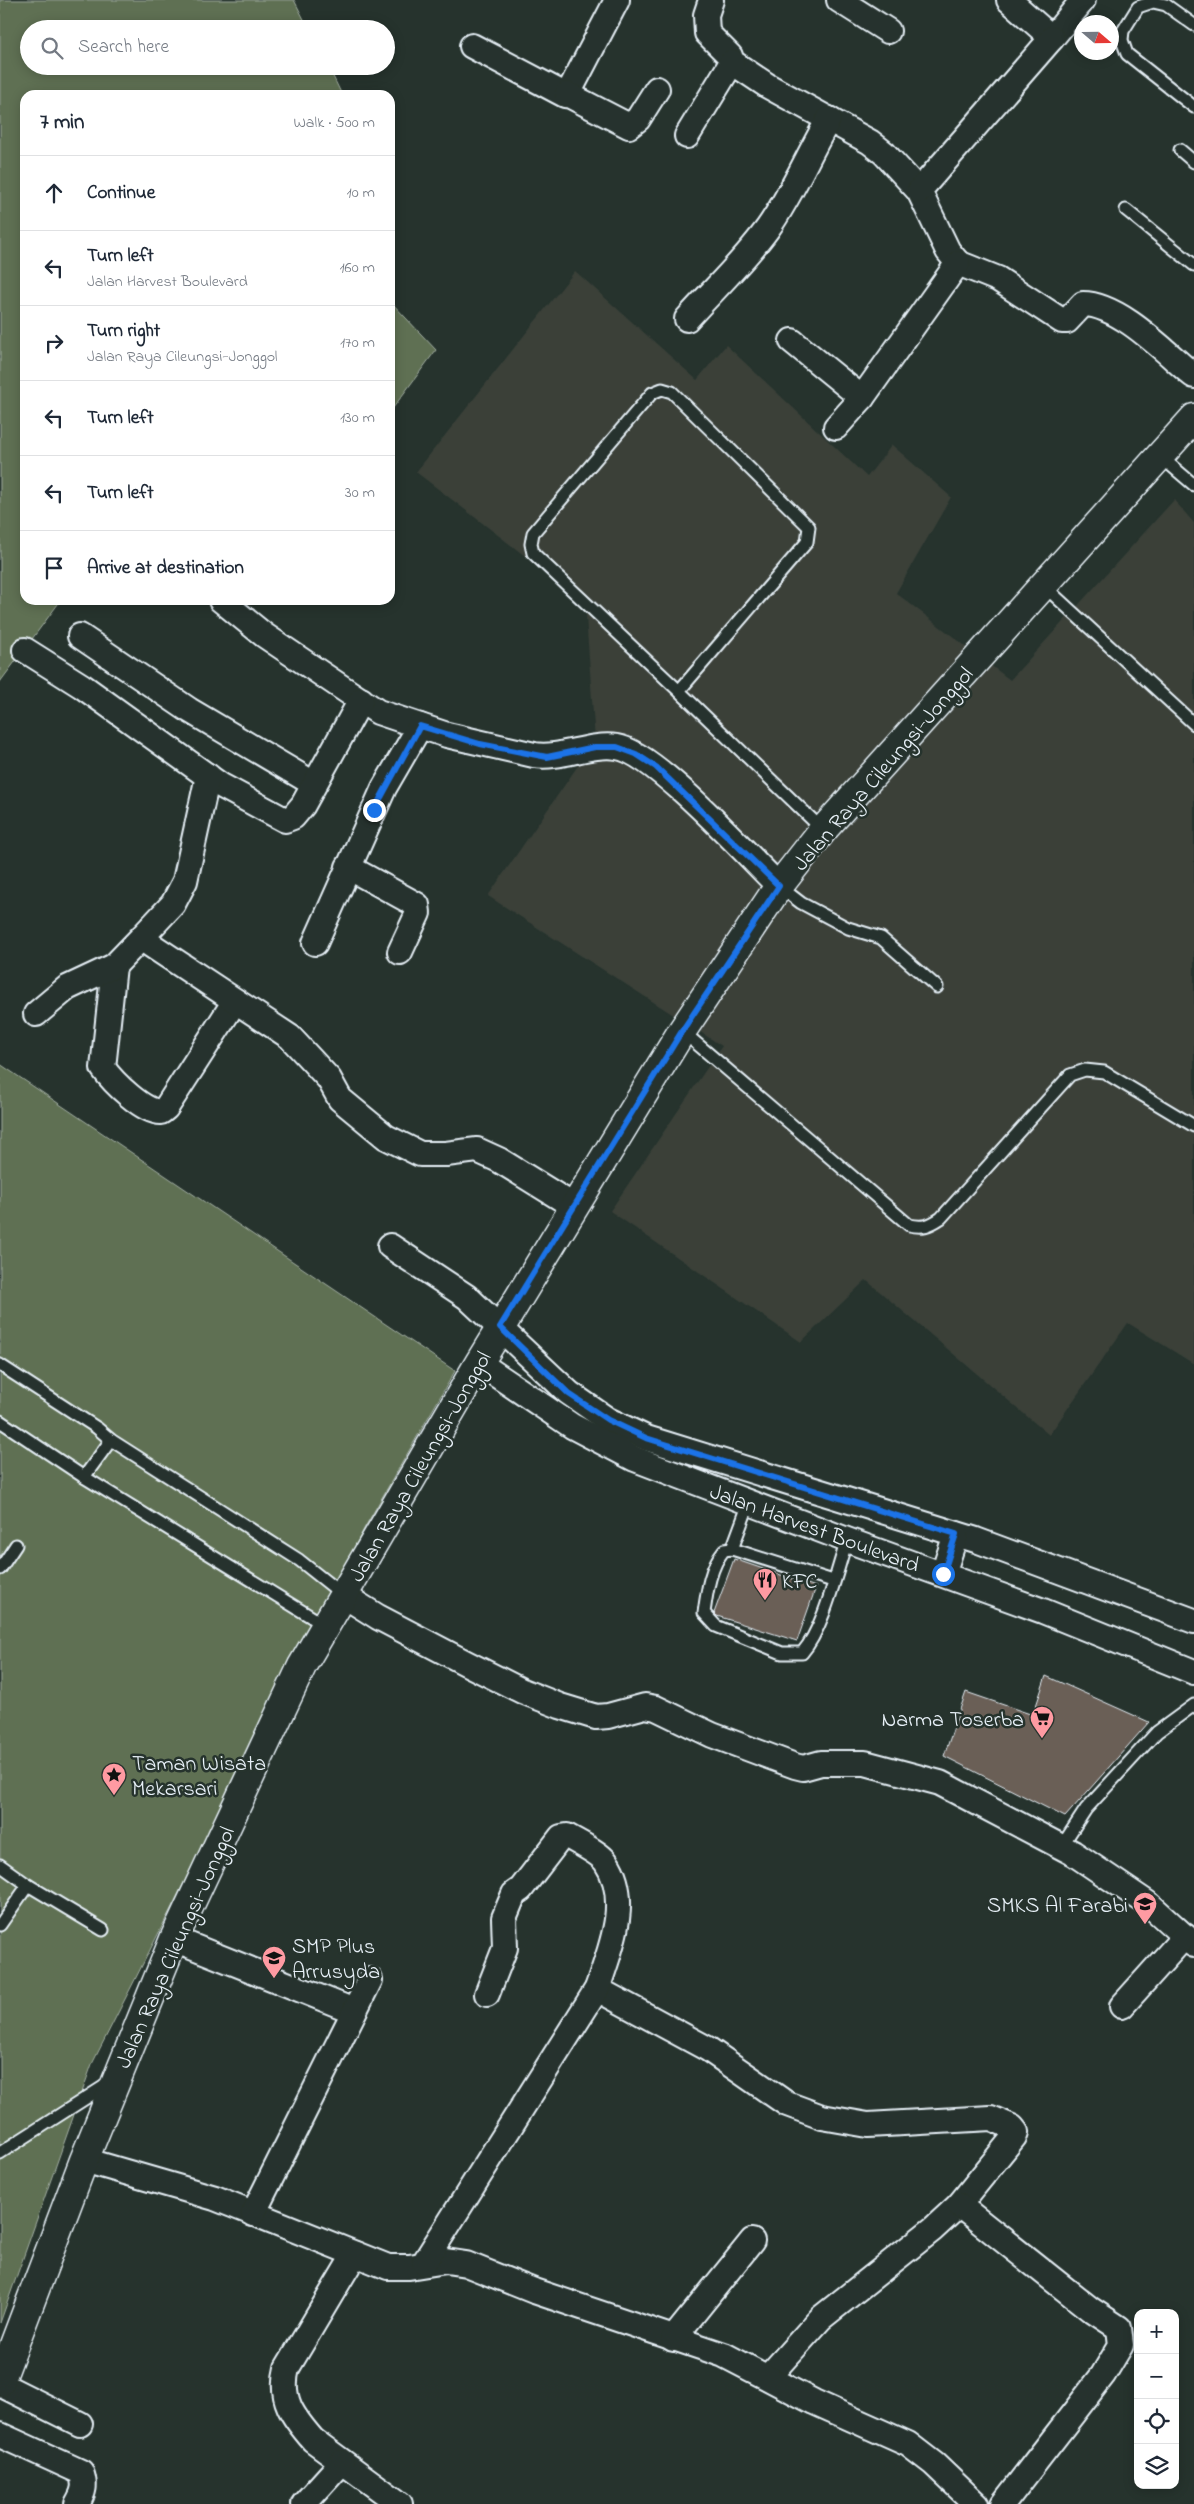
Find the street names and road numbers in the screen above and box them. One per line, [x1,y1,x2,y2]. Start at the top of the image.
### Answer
street label: Jalan Raya Cileungsi-Jonggol [786,661,983,880]
street label: Jalan Raya Cileungsi-Jonggol [342,1346,502,1589]
street label: Jalan Harvest Boulevard [705,1477,923,1583]
street label: Jalan Raya Cileungsi-Jonggol [109,1822,246,2075]

